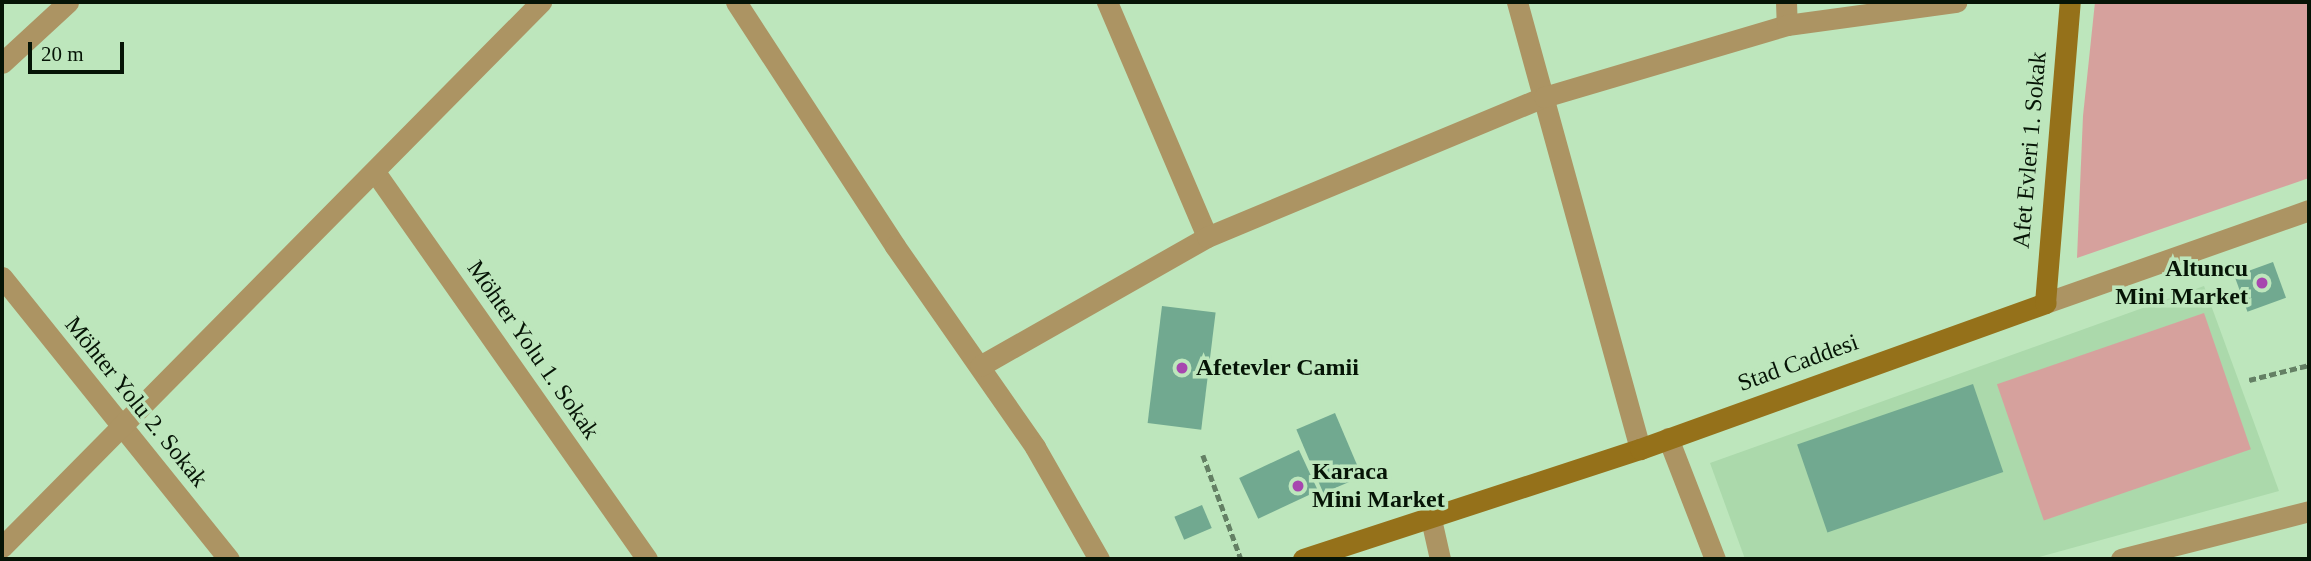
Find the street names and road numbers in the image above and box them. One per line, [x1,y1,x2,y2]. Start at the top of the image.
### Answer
street label: Afet Evleri 1. Sokak [2007,50,2053,250]
street label: Möhter Yolu 1. Sokak [460,255,606,445]
street label: Möhter Yolu 2. Sokak [58,310,214,494]
street label: Stad Caddesi [1734,328,1862,398]

